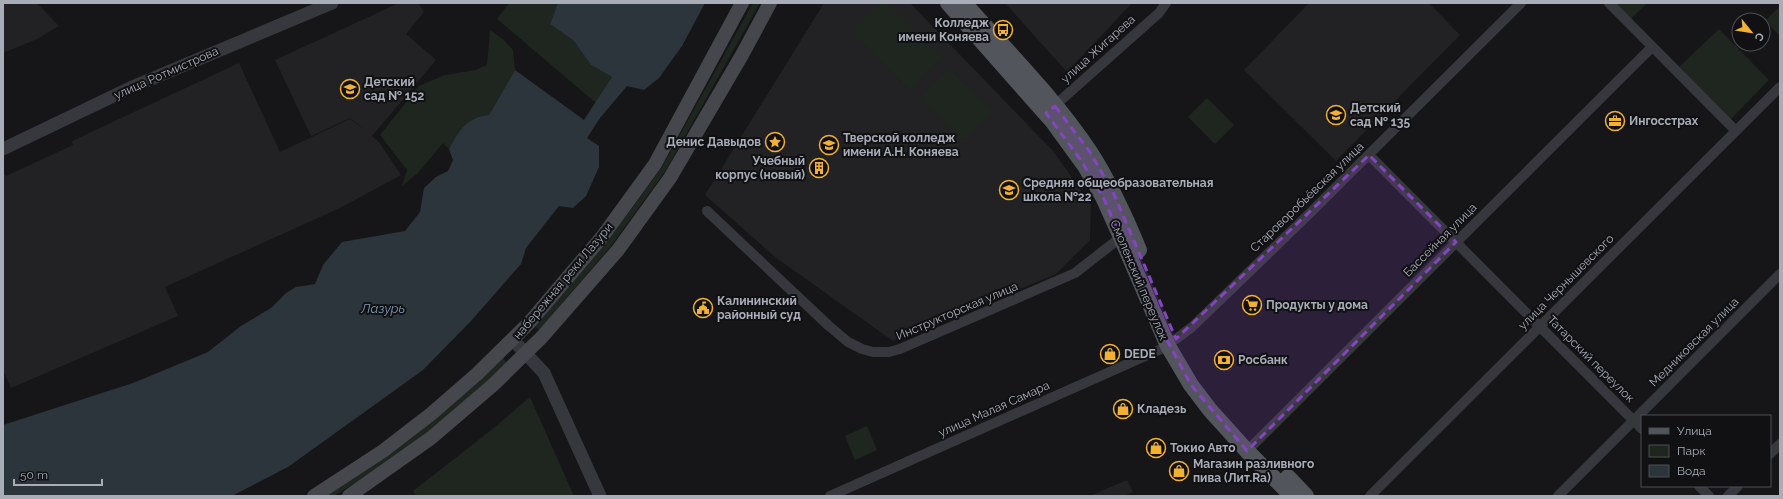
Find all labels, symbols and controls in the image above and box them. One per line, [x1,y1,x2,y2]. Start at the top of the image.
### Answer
street label: улица Жигарева [1058,12,1138,86]
north arrow [1731,12,1771,52]
place label: Колледж имени Коняева [898,16,990,44]
bus stop icon: Колледж имени Коняева [992,19,1014,41]
text: С [1751,30,1767,44]
street label: улица Ротмистрова [112,44,220,102]
place label: Детский сад № 152 [364,75,424,103]
school or university icon: Детский сад № 152 [339,78,361,100]
place label: Детский сад № 135 [1350,101,1410,129]
school or university icon: Детский сад № 135 [1325,104,1347,126]
office icon: Ингосстрах [1604,110,1626,132]
place label: Ингосстрах [1629,114,1699,128]
place icon: Денис Давыдов [764,131,786,153]
place label: Тверской колледж имени А.Н. Коняева [843,131,959,159]
school or university icon: Тверской колледж имени А.Н. Коняева [818,134,840,156]
place label: Денис Давыдов [666,135,761,149]
street label: Староворобьёвская улица [1247,139,1367,255]
place label: Учебный корпус (новый) [715,154,805,182]
building icon: Учебный корпус (новый) [808,157,830,179]
place label: Средняя общеобразовательная школа №22 [1023,176,1213,204]
school or university icon: Средняя общеобразовательная школа №22 [998,179,1020,201]
street label: Бассейная улица [1400,200,1480,280]
street label: Смоленский переулок [1107,218,1171,342]
street label: набережная реки Лазури [510,220,616,342]
street label: улица Чернышевского [1515,231,1617,333]
street label: Инструкторская улица [894,279,1020,343]
place label: Калининский районный суд [717,294,801,322]
supermarket icon: Продукты у дома [1241,294,1263,316]
street label: Медниковская улица [1647,295,1741,389]
public building icon: Калининский районный суд [692,297,714,319]
place label: Продукты у дома [1266,298,1368,312]
water label: Лазурь [360,301,405,316]
street label: Татарский переулок [1545,313,1637,405]
shop icon: DEDE [1099,343,1121,365]
place label: DEDE [1124,347,1156,361]
bank icon: Росбанк [1213,349,1235,371]
place label: Росбанк [1238,353,1288,367]
street label: улица Малая Самара [936,378,1052,440]
shop icon: Кладезь [1112,398,1134,420]
place label: Кладезь [1137,402,1187,416]
legend [1641,415,1771,487]
text: Улица [1677,424,1712,438]
shop icon: Токио Авто [1145,437,1167,459]
place label: Токио Авто [1170,441,1236,455]
text: Парк [1677,444,1706,458]
place label: Магазин разливного пива (Лит.Ra) [1193,457,1314,485]
shop icon: Магазин разливного пива (Лит.Ra) [1168,460,1190,482]
scale bar [14,461,102,487]
text: Вода [1677,464,1706,478]
text: 50 m [20,468,48,482]

